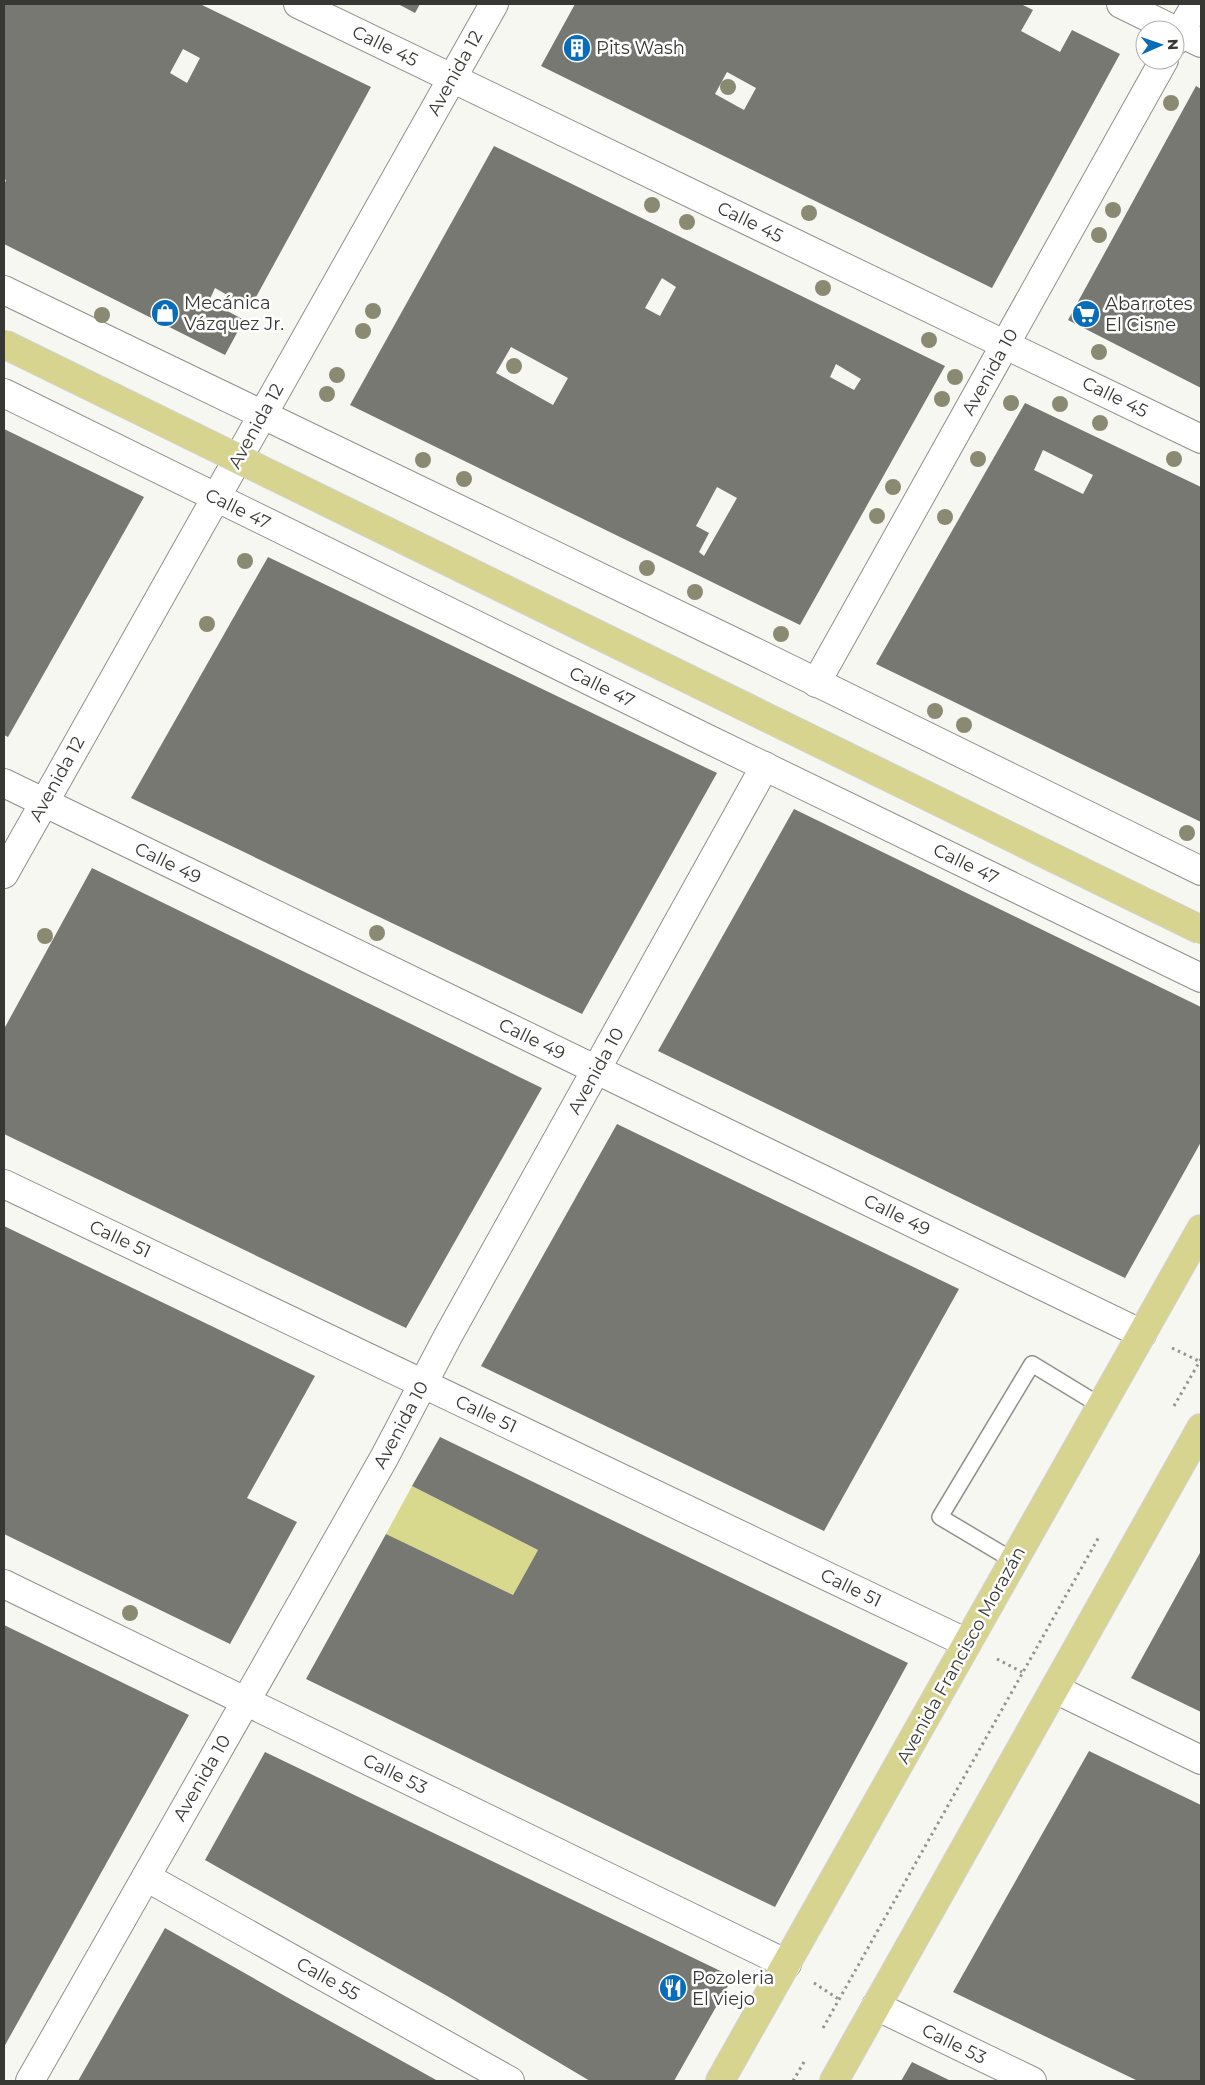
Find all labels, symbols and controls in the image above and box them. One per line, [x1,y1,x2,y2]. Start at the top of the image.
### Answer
north arrow [1135,20,1185,70]
street label: Calle 45 [348,21,422,71]
street label: Avenida 12 [423,27,487,119]
building icon: Pits Wash [562,33,592,63]
place label: Pits Wash [596,37,685,59]
text: N [1164,39,1182,51]
street label: Calle 45 [713,197,787,247]
place label: Mecánica Vázquez Jr. [184,292,284,335]
place label: Abarrotes El Cisne [1105,293,1193,336]
shop icon: Mecánica Vázquez Jr. [150,298,180,328]
supermarket icon: Abarrotes El Cisne [1071,299,1101,329]
street label: Avenida 10 [957,325,1023,419]
street label: Calle 45 [1078,372,1152,422]
street label: Avenida 12 [224,380,288,472]
street label: Calle 47 [202,484,274,534]
street label: Calle 47 [566,662,638,712]
street label: Avenida 12 [25,733,89,825]
street label: Calle 49 [131,837,205,889]
street label: Calle 47 [930,839,1002,889]
street label: Calle 49 [495,1013,569,1065]
street label: Avenida 10 [563,1024,629,1118]
street label: Calle 49 [860,1189,934,1241]
street label: Calle 51 [86,1215,154,1263]
street label: Avenida 10 [369,1378,433,1472]
street label: Calle 51 [452,1390,520,1438]
street label: Avenida Francisco Morazán [892,1543,1030,1767]
street label: Calle 51 [817,1564,885,1612]
street label: Avenida 10 [169,1731,235,1825]
street label: Calle 53 [359,1749,431,1799]
street label: Calle 55 [293,1953,363,2005]
place label: Pozoleria El viejo [692,1967,774,2010]
restaurant icon: Pozoleria El viejo [658,1973,688,2003]
street label: Calle 53 [918,2019,990,2069]

